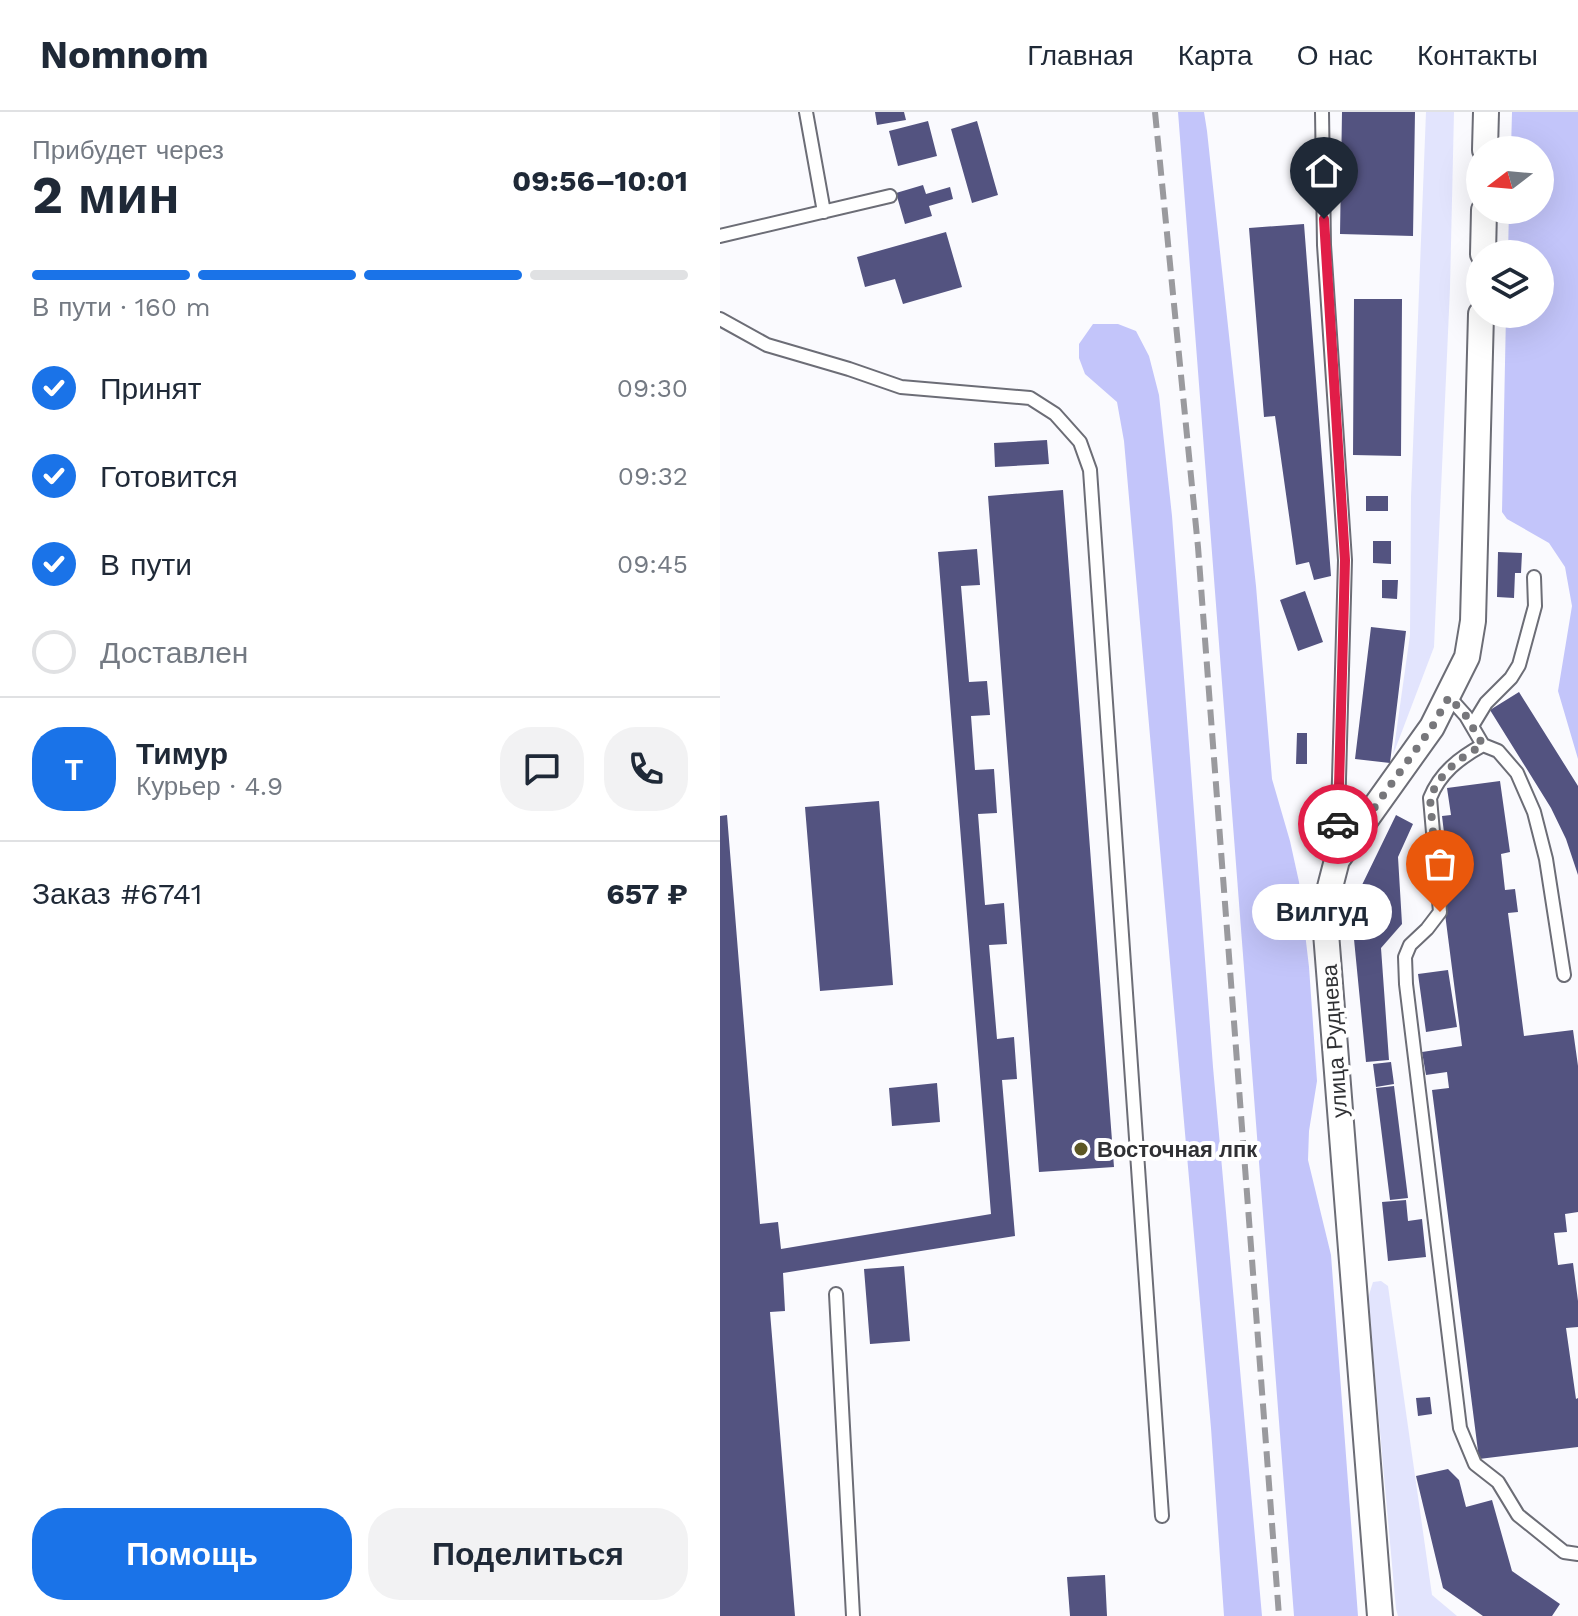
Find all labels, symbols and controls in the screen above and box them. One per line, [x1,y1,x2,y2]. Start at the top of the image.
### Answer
text: Nomnom [40,33,209,77]
text: Главная [1027,39,1134,72]
text: Карта [1178,39,1253,72]
text: О нас [1297,39,1373,72]
text: Контакты [1417,39,1538,72]
text: Прибудет через [32,135,224,165]
north arrow [1466,136,1554,224]
map controls [1466,136,1554,328]
pin [1290,137,1358,219]
icon: home [1302,149,1346,193]
text: 09:56–10:01 [512,163,688,198]
text: 2 мин [32,165,180,226]
button: layers [1466,240,1554,328]
text: В пути · 160 m [32,292,211,322]
icon: check [32,366,76,410]
text: Принят [100,371,202,406]
text: 09:30 [617,373,688,403]
icon: check [32,454,76,498]
text: Готовится [100,459,238,494]
text: 09:32 [618,461,688,491]
icon: check [32,542,76,586]
text: В пути [100,547,192,582]
text: 09:45 [617,549,688,579]
text: Доставлен [100,635,248,670]
button: chat [500,727,584,811]
button: phone [604,727,688,811]
text: Тимур [136,736,228,771]
text: Т [65,752,83,787]
text: Курьер · 4.9 [136,771,283,801]
courier [1298,784,1378,864]
icon: car [1316,802,1360,846]
pin [1406,830,1474,912]
icon: bag [1418,842,1462,886]
text: Заказ #6741 [32,876,202,911]
text: 657 ₽ [606,876,688,911]
callout: Вилгуд [1252,884,1392,940]
text: Вилгуд [1276,897,1368,927]
street label: улица Руднева [1317,963,1352,1119]
place label: Восточная лпк [1097,1137,1258,1162]
marker: Восточная лпк [1072,1140,1090,1158]
button: Помощь [32,1508,352,1600]
button: Поделиться [368,1508,688,1600]

